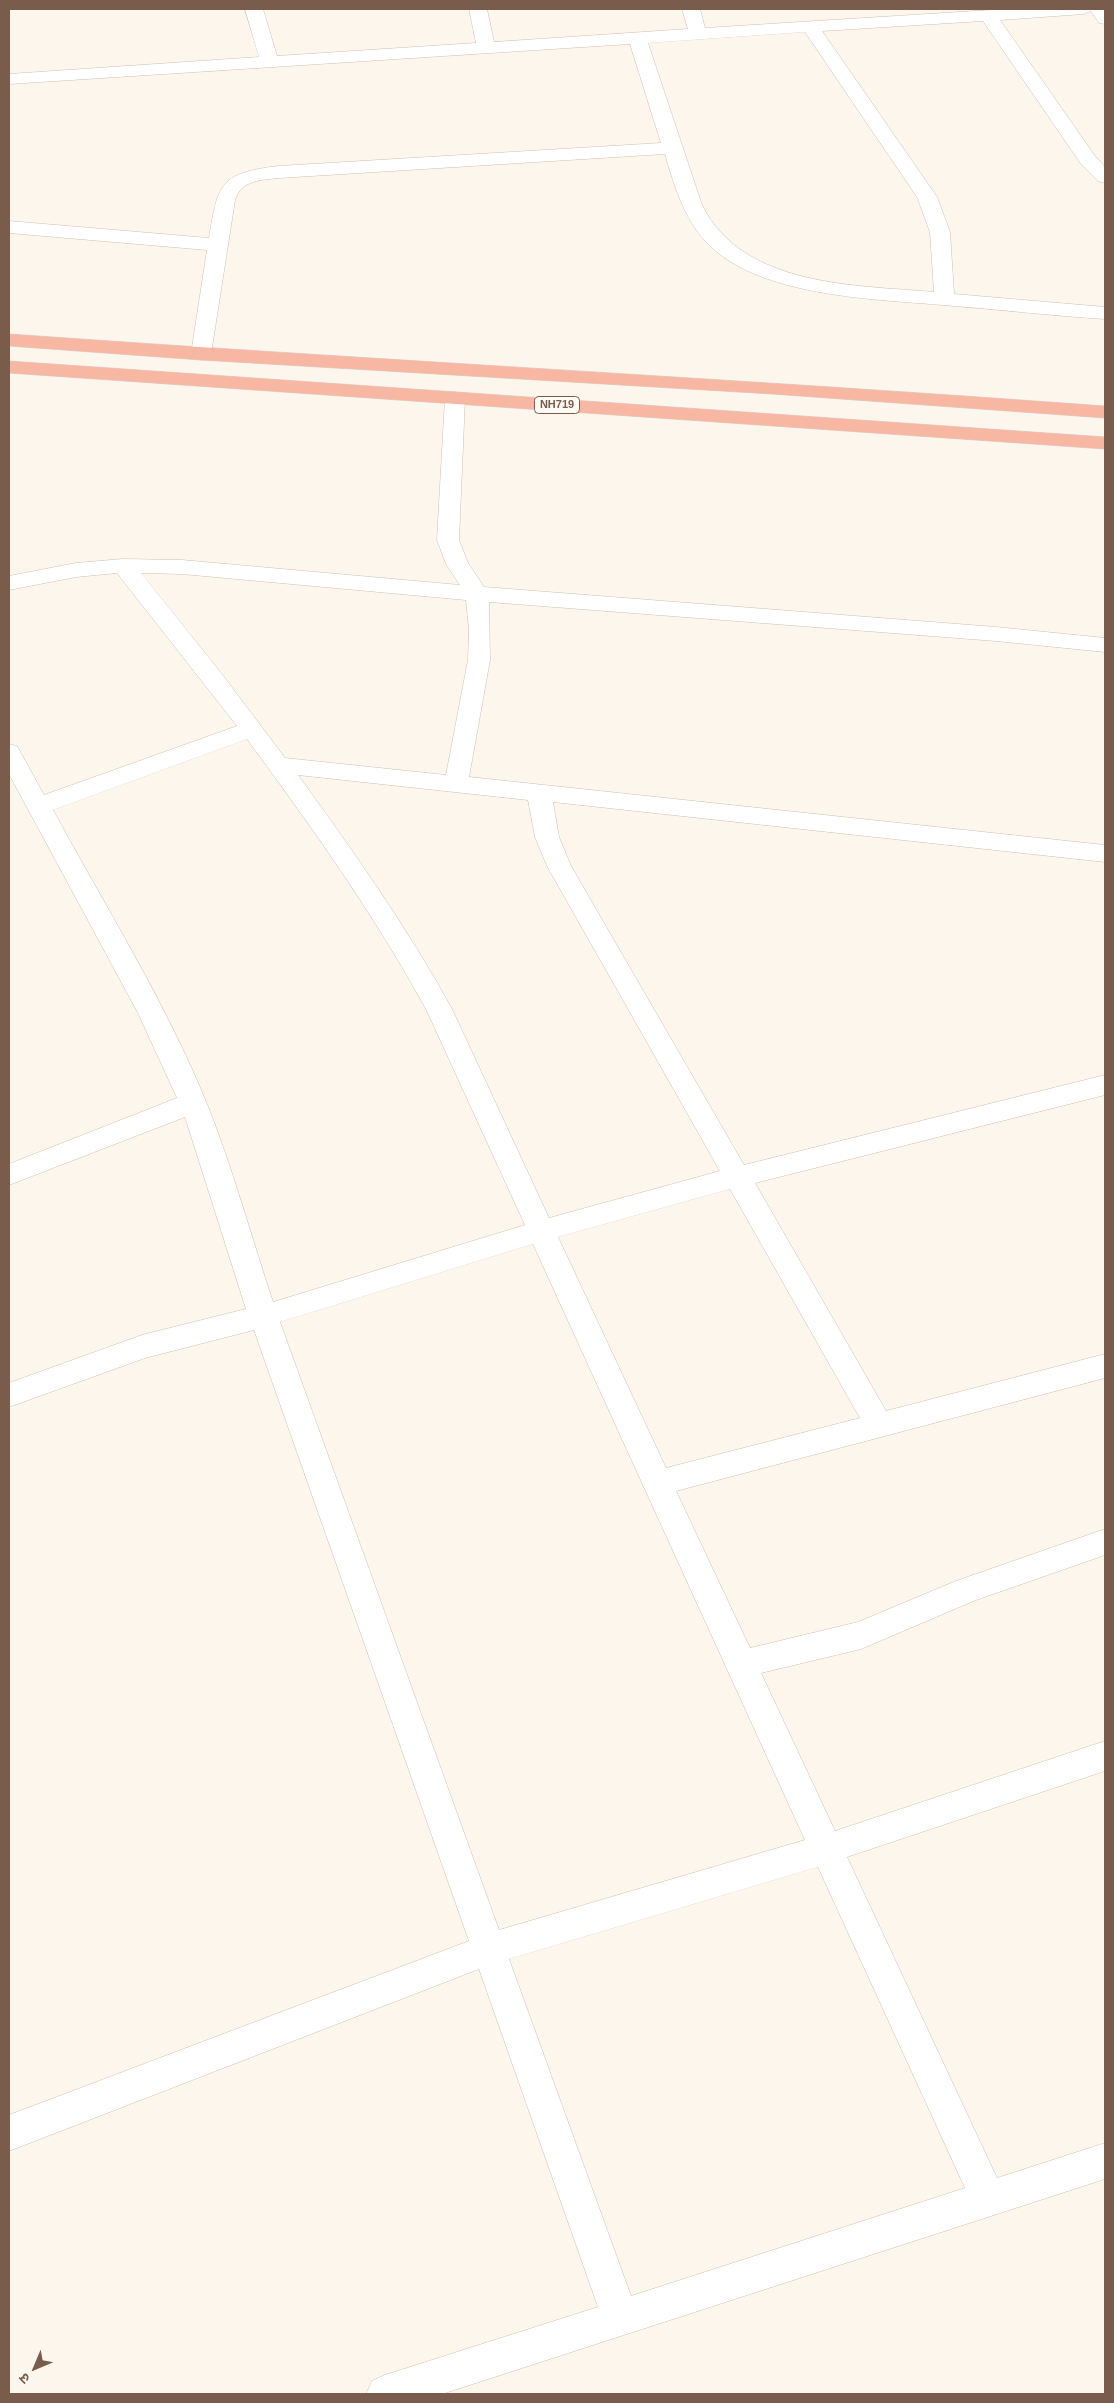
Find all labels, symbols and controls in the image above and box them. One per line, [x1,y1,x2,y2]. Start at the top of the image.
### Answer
road number: NH719 [534,396,580,414]
north arrow [10,2343,60,2393]
text: उ [16,2370,33,2387]

